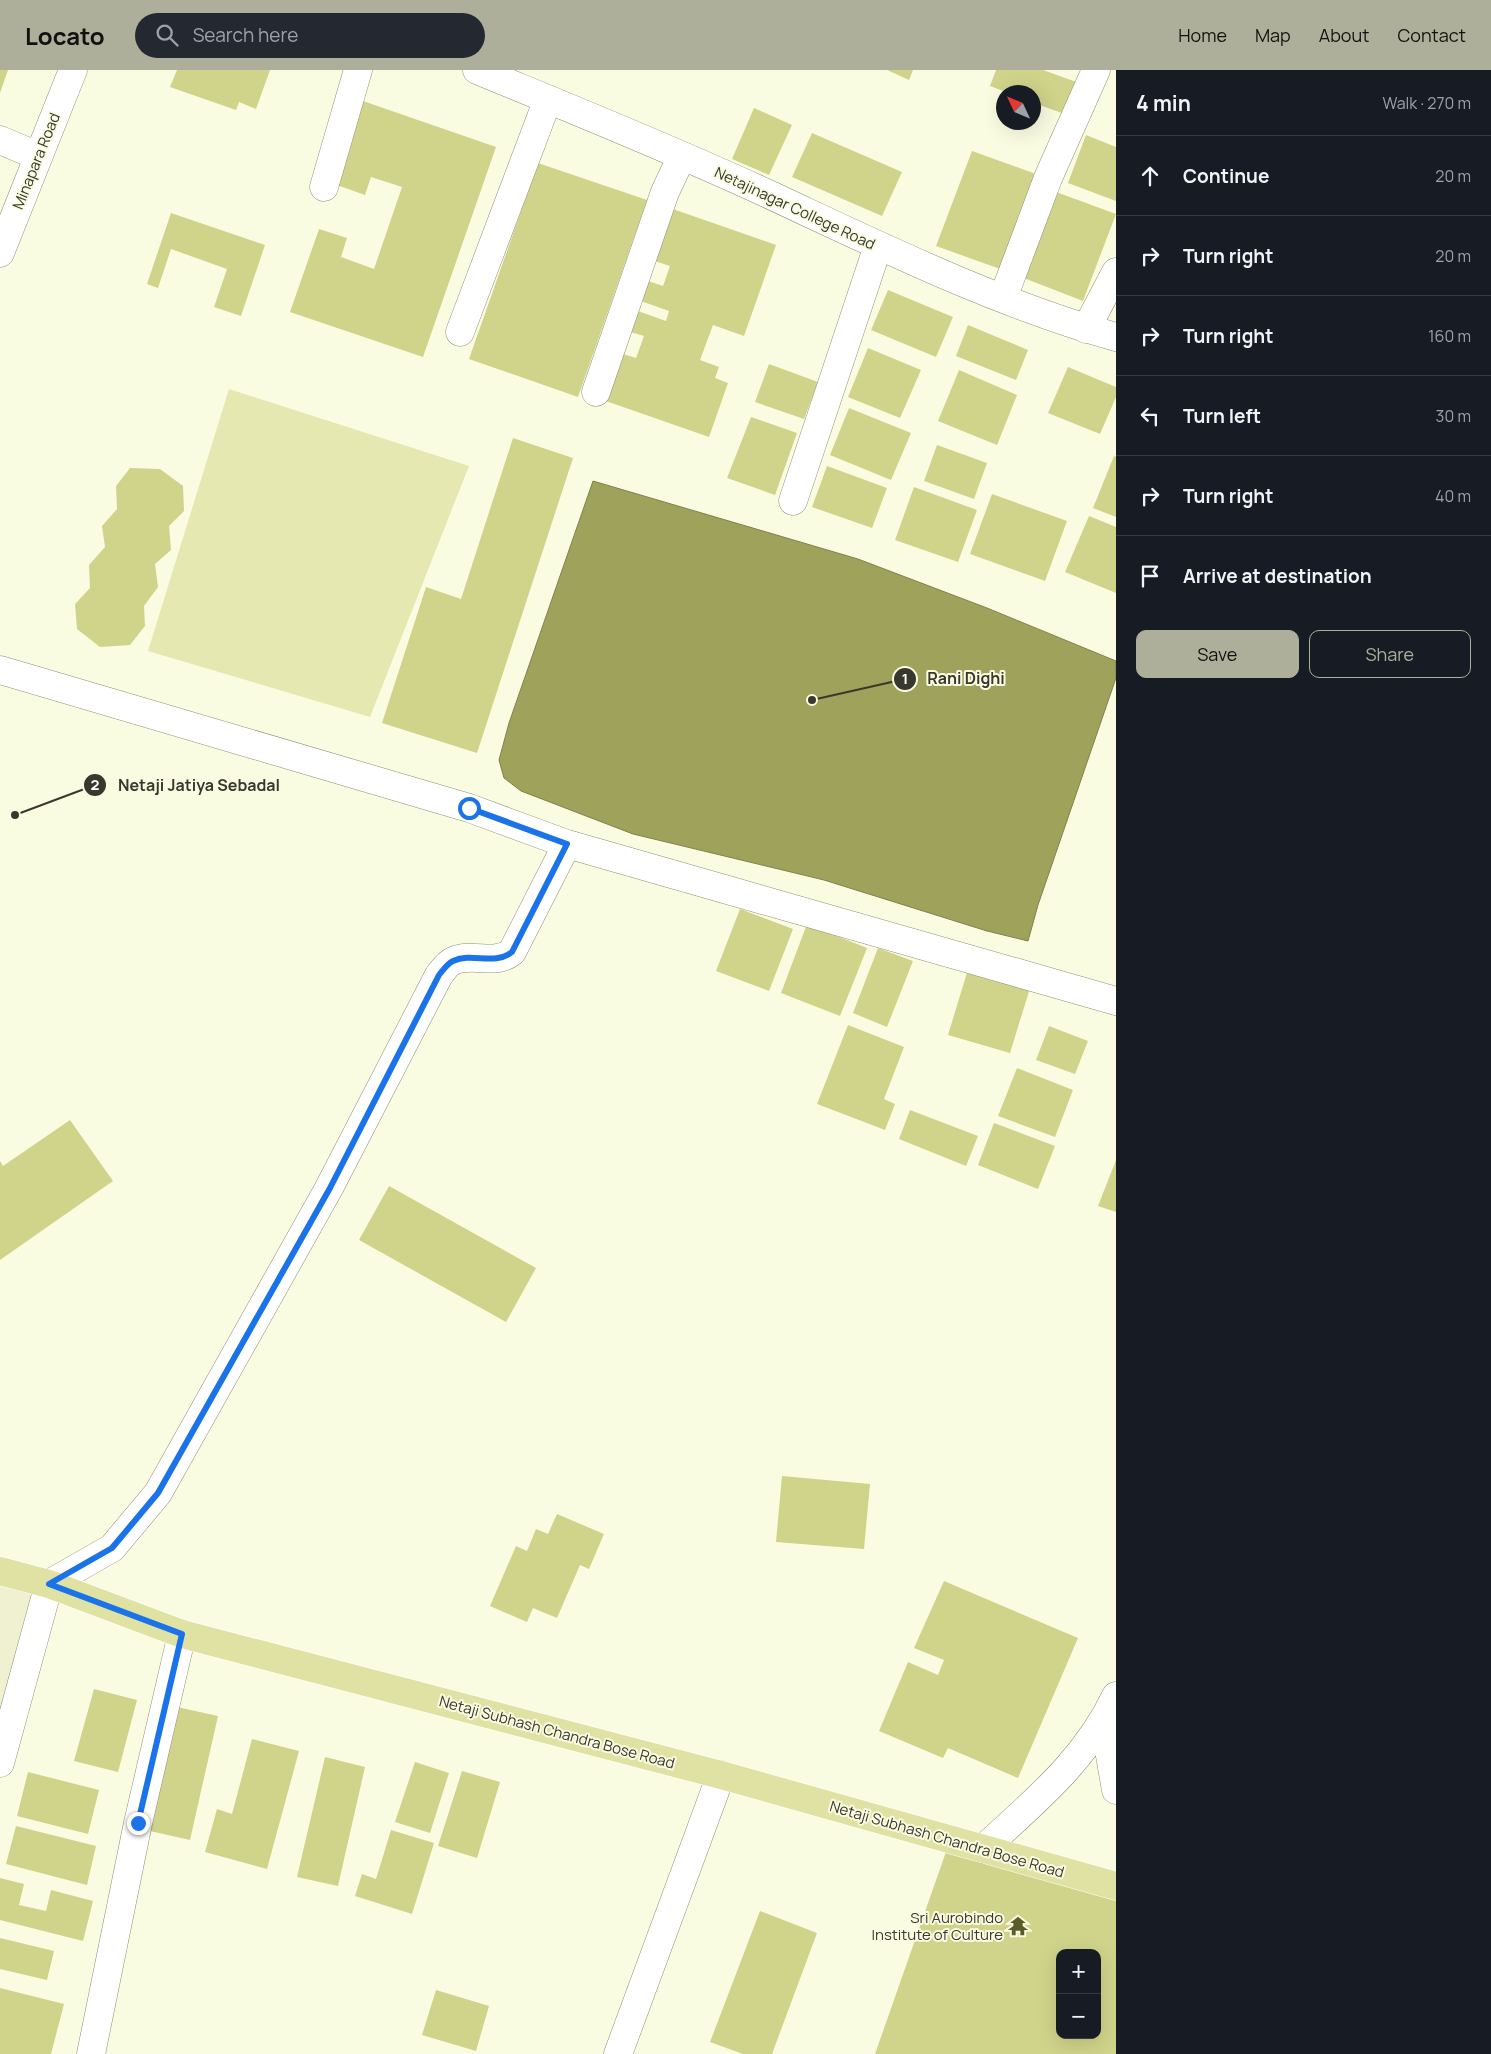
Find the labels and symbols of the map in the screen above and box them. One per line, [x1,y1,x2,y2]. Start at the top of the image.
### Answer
north arrow [996,85,1041,130]
street label: Minapara Road [7,110,65,212]
street label: Netajinagar College Road [711,161,879,255]
callout: Rani Dighi [893,663,1015,694]
text: Rani Dighi [927,667,1005,689]
text: 1 [902,668,908,689]
callout: Netaji Jatiya Sebadal [83,770,290,801]
text: 2 [91,774,100,795]
text: Netaji Jatiya Sebadal [118,774,280,796]
route start [458,797,481,820]
street label: Netaji Subhash Chandra Bose Road [437,1690,677,1774]
street label: Netaji Subhash Chandra Bose Road [827,1795,1067,1883]
route end [127,1812,150,1835]
place label: Sri Aurobindo Institute of Culture [872,1907,1003,1945]
temple icon: Sri Aurobindo Institute of Culture [1007,1915,1029,1937]

